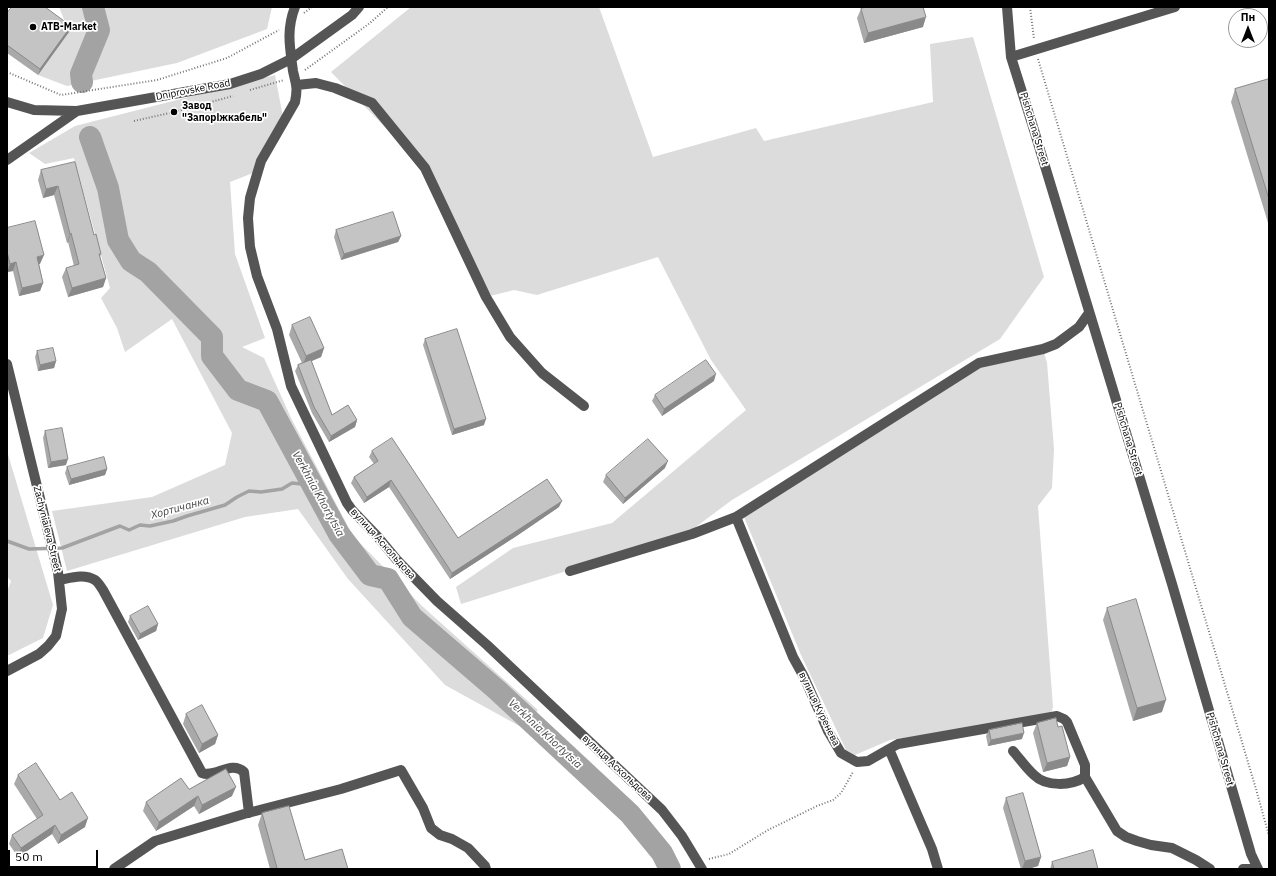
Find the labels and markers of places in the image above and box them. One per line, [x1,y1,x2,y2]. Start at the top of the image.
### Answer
place label: ATB-Market [41,21,97,33]
marker: ATB-Market [28,22,38,32]
place label: Завод "Запоріжкабель" [182,100,267,124]
marker: Завод "Запоріжкабель" [169,107,179,117]

